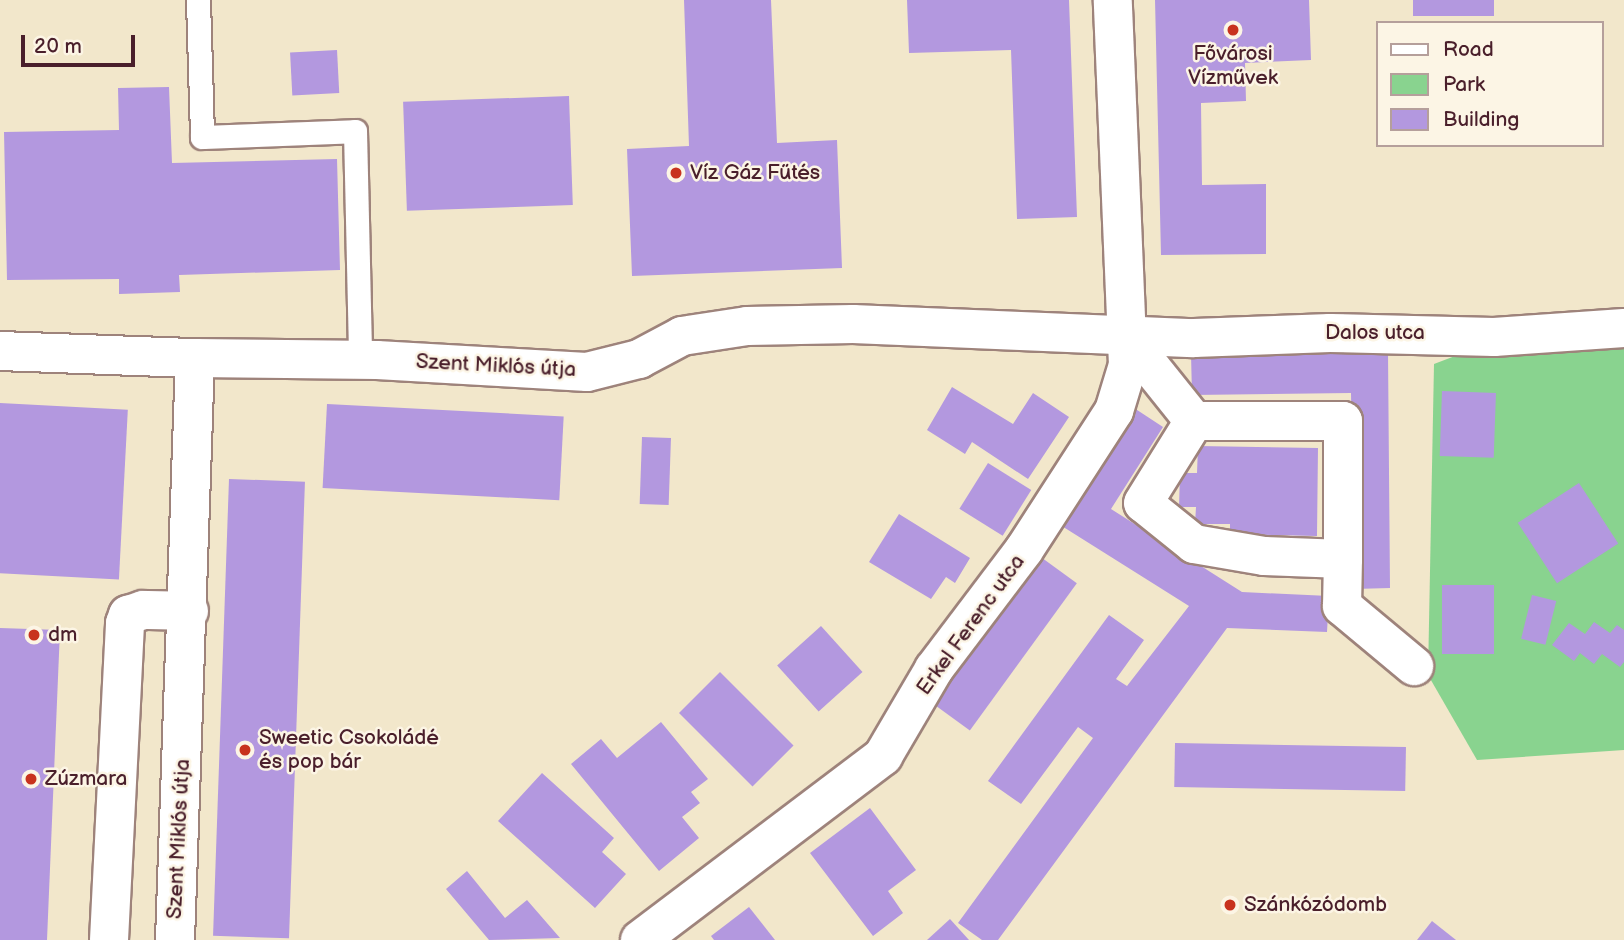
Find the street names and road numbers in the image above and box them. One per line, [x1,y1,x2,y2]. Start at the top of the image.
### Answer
street label: Dalos utca [1325,320,1425,346]
street label: Szent Miklós útja [415,349,577,383]
street label: Erkel Ferenc utca [912,550,1030,700]
street label: Szent Miklós útja [162,758,196,920]

